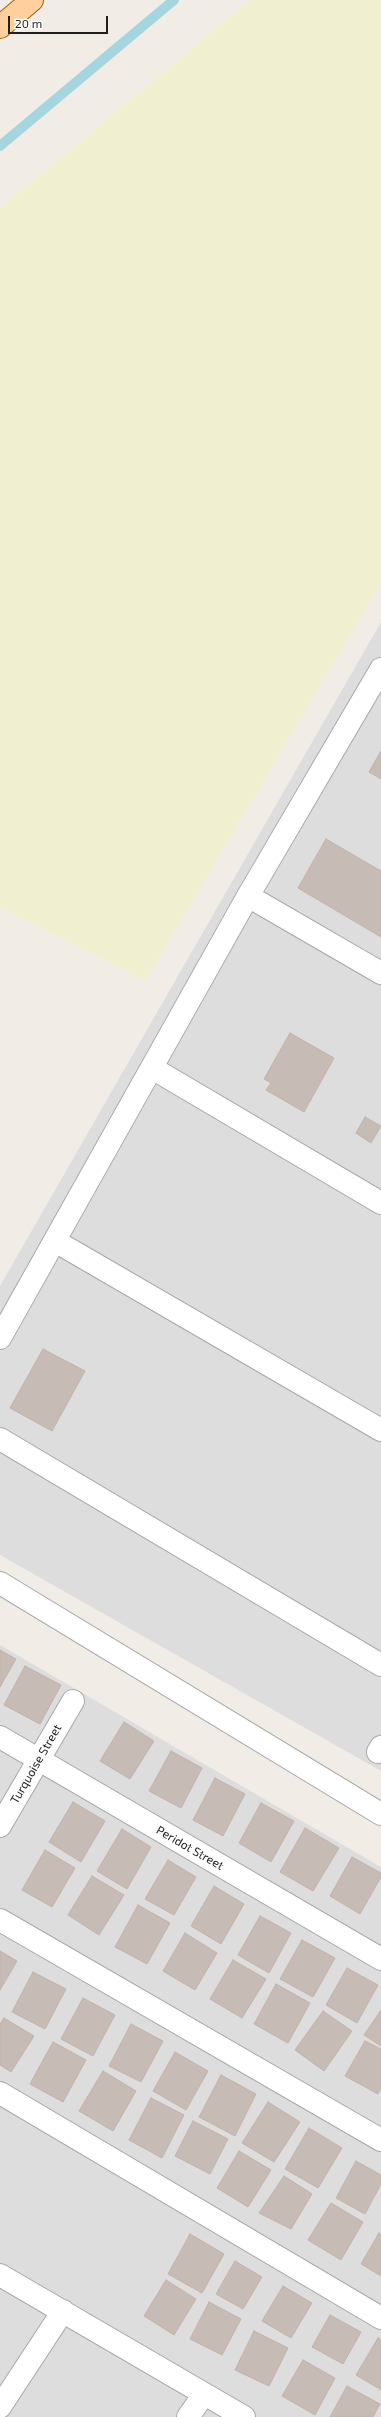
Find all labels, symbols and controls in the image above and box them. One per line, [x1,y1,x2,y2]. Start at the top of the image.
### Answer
scale bar [10,8,110,34]
text: 20 m [15,16,42,30]
street label: Turquoise Street [7,1722,65,1806]
street label: Peridot Street [154,1823,226,1873]

